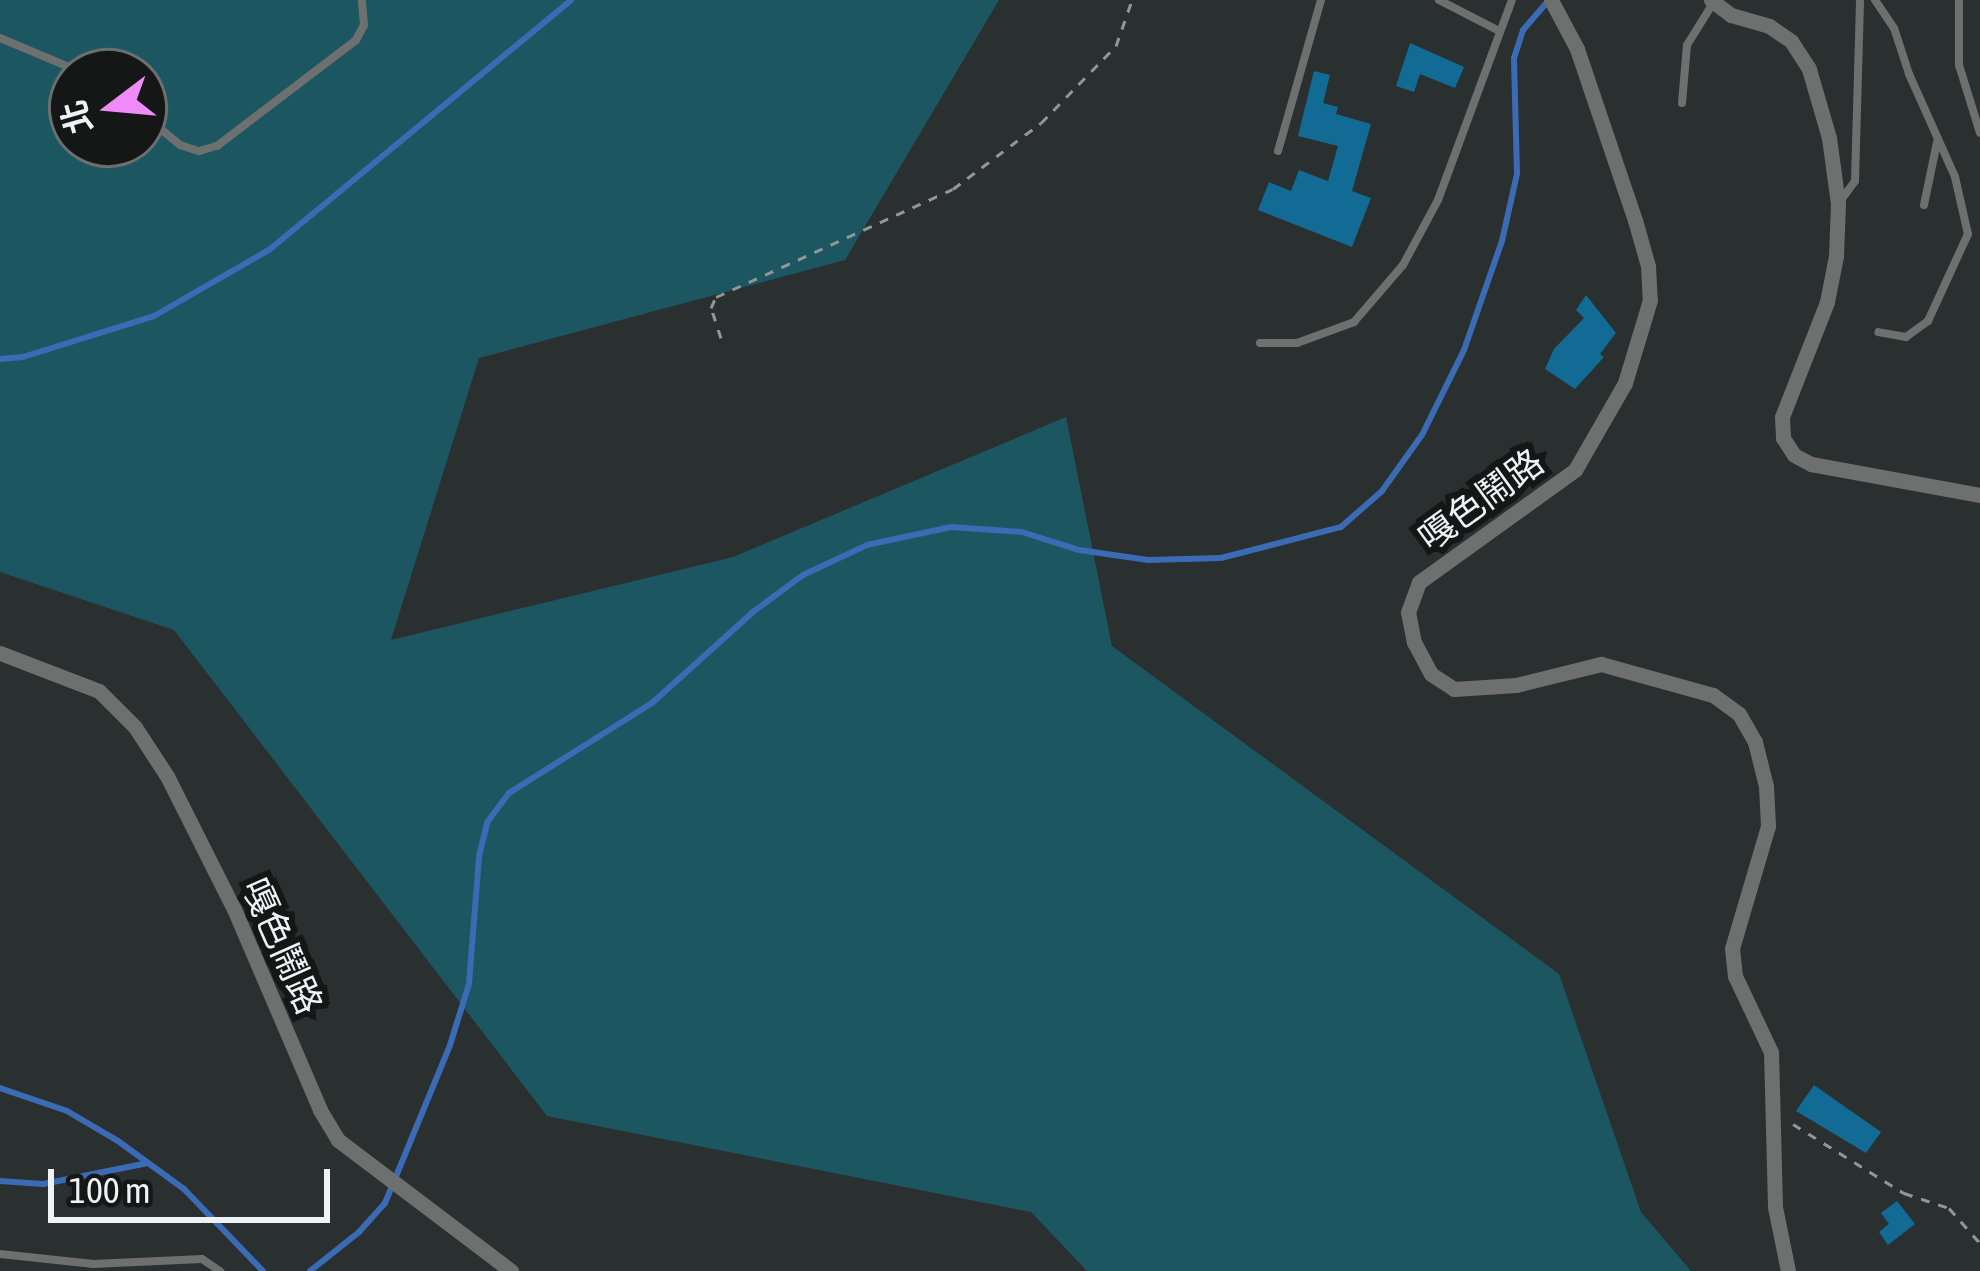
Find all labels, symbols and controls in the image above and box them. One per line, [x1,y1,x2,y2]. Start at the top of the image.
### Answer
north arrow [48,48,168,168]
text: 北 [53,96,99,138]
street label: 嘎色鬧路 [1410,440,1552,560]
street label: 嘎色鬧路 [233,871,331,1021]
scale bar [54,1145,336,1219]
text: 100 m [69,1169,151,1211]

